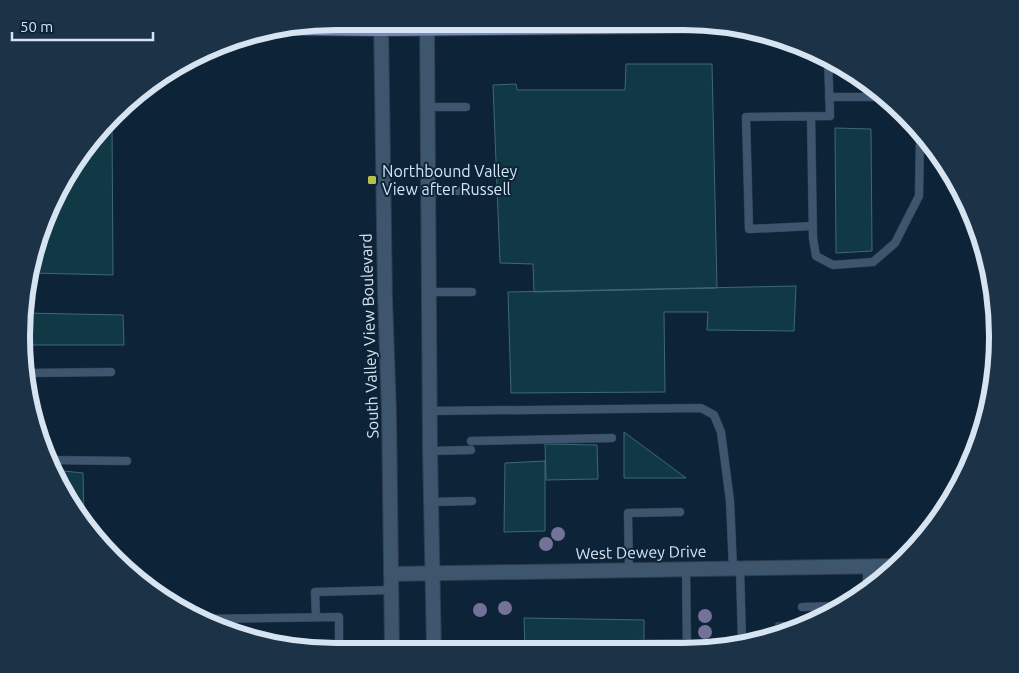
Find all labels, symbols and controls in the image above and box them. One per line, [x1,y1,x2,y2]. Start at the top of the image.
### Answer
scale bar [12,10,154,42]
text: 50 m [20,18,53,35]
place label: Northbound Valley View after Russell [382,162,518,198]
marker: Northbound Valley View after Russell [366,174,378,186]
street label: South Valley View Boulevard [356,233,382,439]
street label: West Dewey Drive [575,542,707,562]

